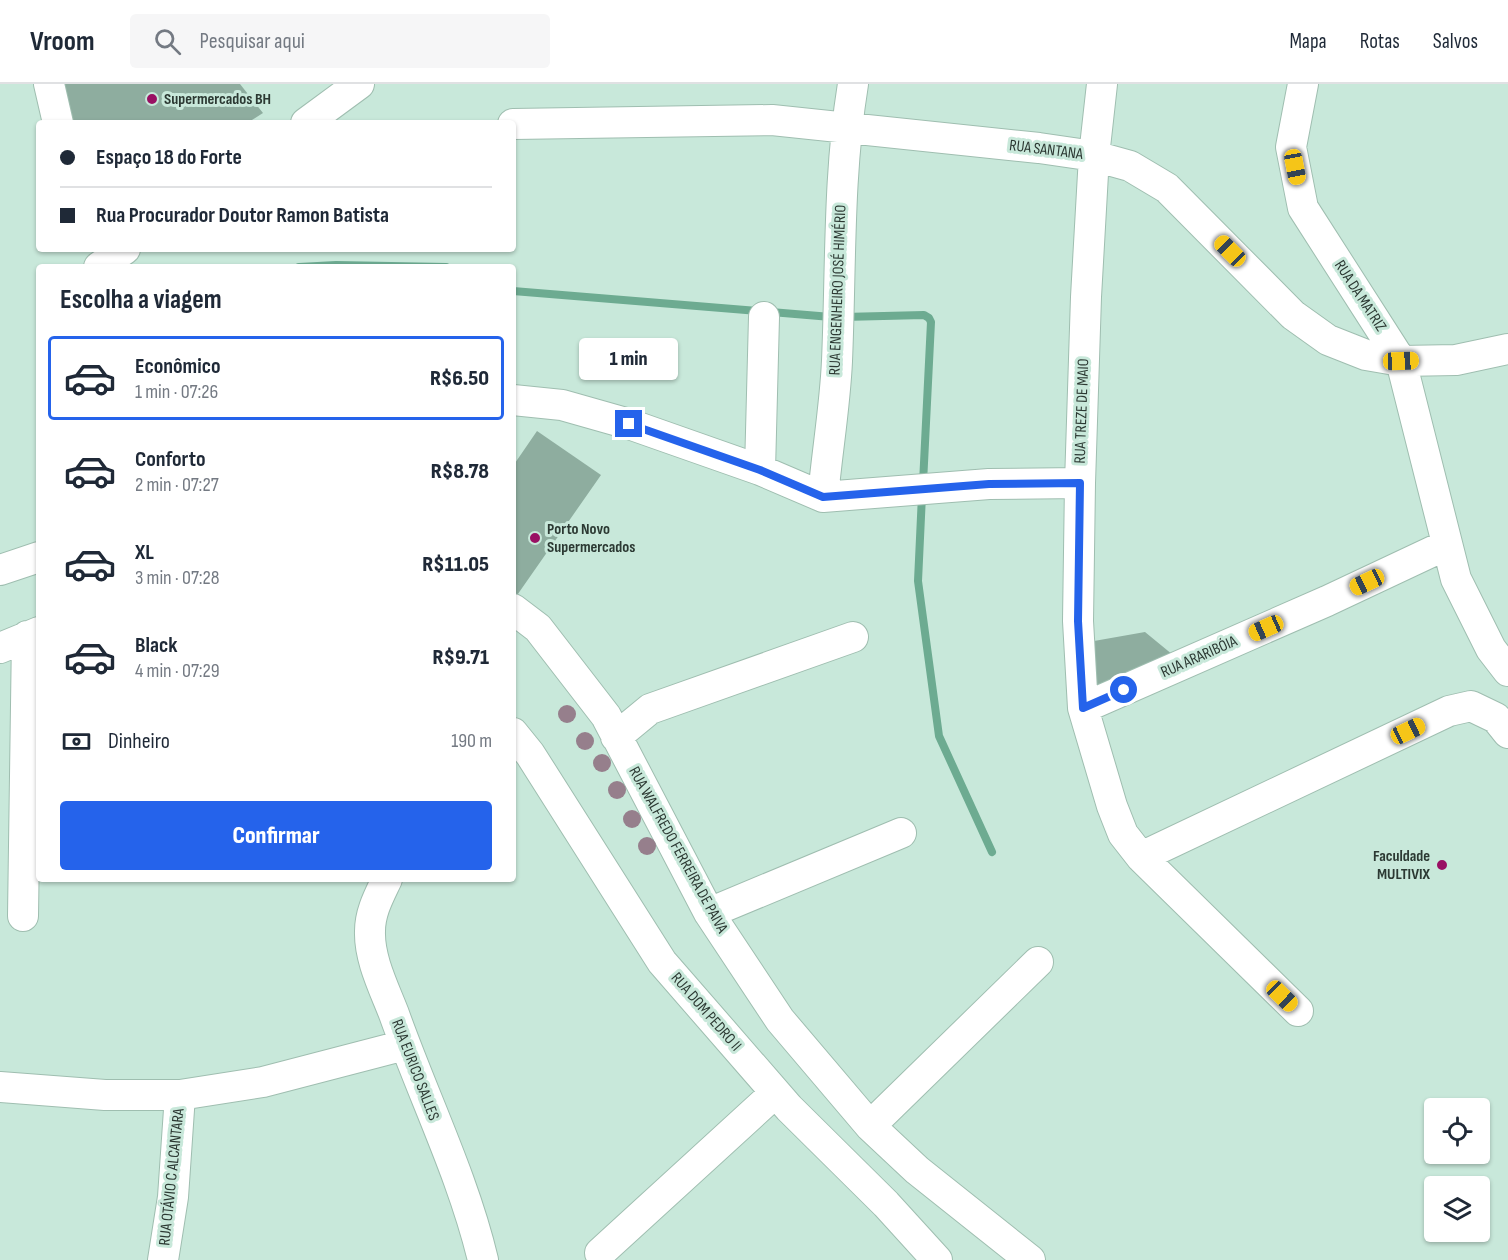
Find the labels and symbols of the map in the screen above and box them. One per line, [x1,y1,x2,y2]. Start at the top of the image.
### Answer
place label: Supermercados BH [164,90,271,109]
marker: Supermercados BH [145,92,159,106]
street label: RUA SANTANA [1008,136,1084,164]
car [1283,148,1307,186]
street label: RUA ENGENHEIRO JOSÉ HIMÉRIO [826,204,850,376]
car [1211,232,1249,270]
street label: RUA DA MATRIZ [1330,257,1390,335]
callout: 1 min [580,337,678,379]
car [1383,351,1419,371]
street label: RUA TREZE DE MAIO [1071,358,1093,464]
route end [615,410,642,437]
place label: Porto Novo Supermercados [547,520,635,557]
marker: Porto Novo Supermercados [528,531,542,545]
car [1347,566,1387,598]
car [1246,612,1286,644]
street label: RUA ARARIBÓIA [1158,632,1240,682]
route start [1110,676,1137,703]
car [1388,715,1428,747]
street label: RUA WALFREDO FERREIRA DE PAIVA [624,764,732,937]
place label: Faculdade MULTIVIX [1373,847,1431,884]
marker: Faculdade MULTIVIX [1435,858,1449,872]
street label: RUA DOM PEDRO II [667,969,745,1055]
car [1263,977,1301,1015]
street label: RUA EURICO SALLES [387,1017,443,1123]
street label: RUA OTÁVIO C ALCANTARA [155,1107,189,1246]

